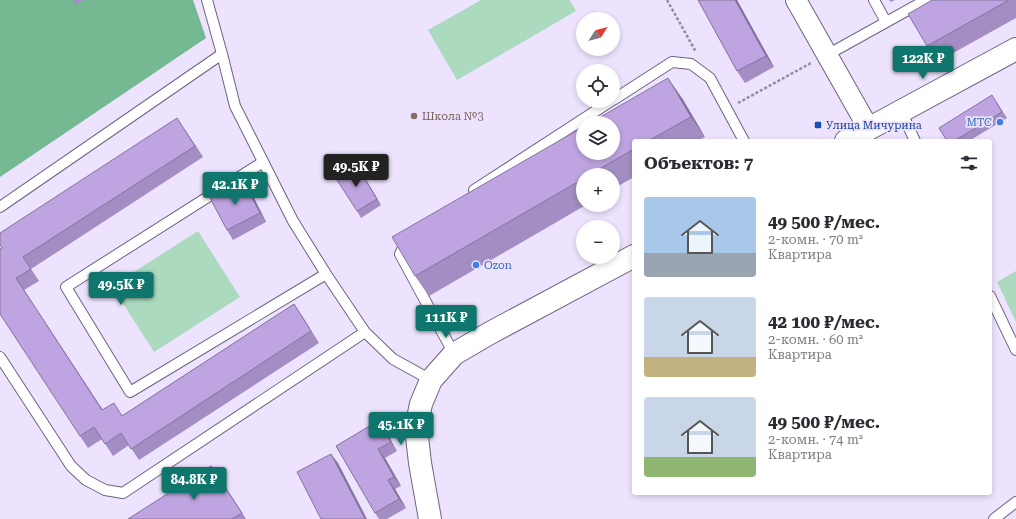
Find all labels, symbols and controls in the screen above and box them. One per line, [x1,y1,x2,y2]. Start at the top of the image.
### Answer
north arrow [576,12,620,56]
map controls [576,12,620,264]
pin: 122K ₽ [890,46,956,80]
text: 122K ₽ [902,51,944,66]
button: locate [576,64,620,108]
place label: Школа №3 [422,110,484,123]
marker: Школа №3 [409,111,419,121]
button: layers [576,116,620,160]
place label: МТС [966,116,992,129]
marker: МТС [995,117,1005,127]
place label: Улица Мичурина [826,119,922,132]
marker: Улица Мичурина [813,120,823,130]
icon: filters [958,152,980,174]
text: Объектов: 7 [644,153,753,173]
pin: 49.5K ₽ [319,154,393,188]
text: 49.5K ₽ [333,159,379,174]
button: + [576,168,620,212]
pin: 42.1K ₽ [198,172,272,206]
text: 42.1K ₽ [212,177,258,192]
text: 49 500 ₽/мес. [768,212,880,232]
icon: home [676,213,724,261]
button: − [576,220,620,264]
text: 2-комн. · 70 m² [768,232,863,247]
text: Квартира [768,247,832,262]
place label: Ozon [484,259,512,272]
marker: Ozon [471,260,481,270]
pin: 49.5K ₽ [84,272,158,306]
text: 49.5K ₽ [98,277,144,292]
pin: 111K ₽ [413,305,479,339]
text: 111K ₽ [425,310,467,325]
text: 42 100 ₽/мес. [768,312,880,332]
icon: home [676,313,724,361]
text: 2-комн. · 60 m² [768,332,863,347]
text: Квартира [768,347,832,362]
pin: 45.1K ₽ [364,412,438,446]
text: 49 500 ₽/мес. [768,412,880,432]
icon: home [676,413,724,461]
text: 45.1K ₽ [378,417,424,432]
text: 2-комн. · 74 m² [768,432,863,447]
text: Квартира [768,447,832,462]
pin: 84.8K ₽ [157,467,231,501]
text: 84.8K ₽ [171,472,217,487]

